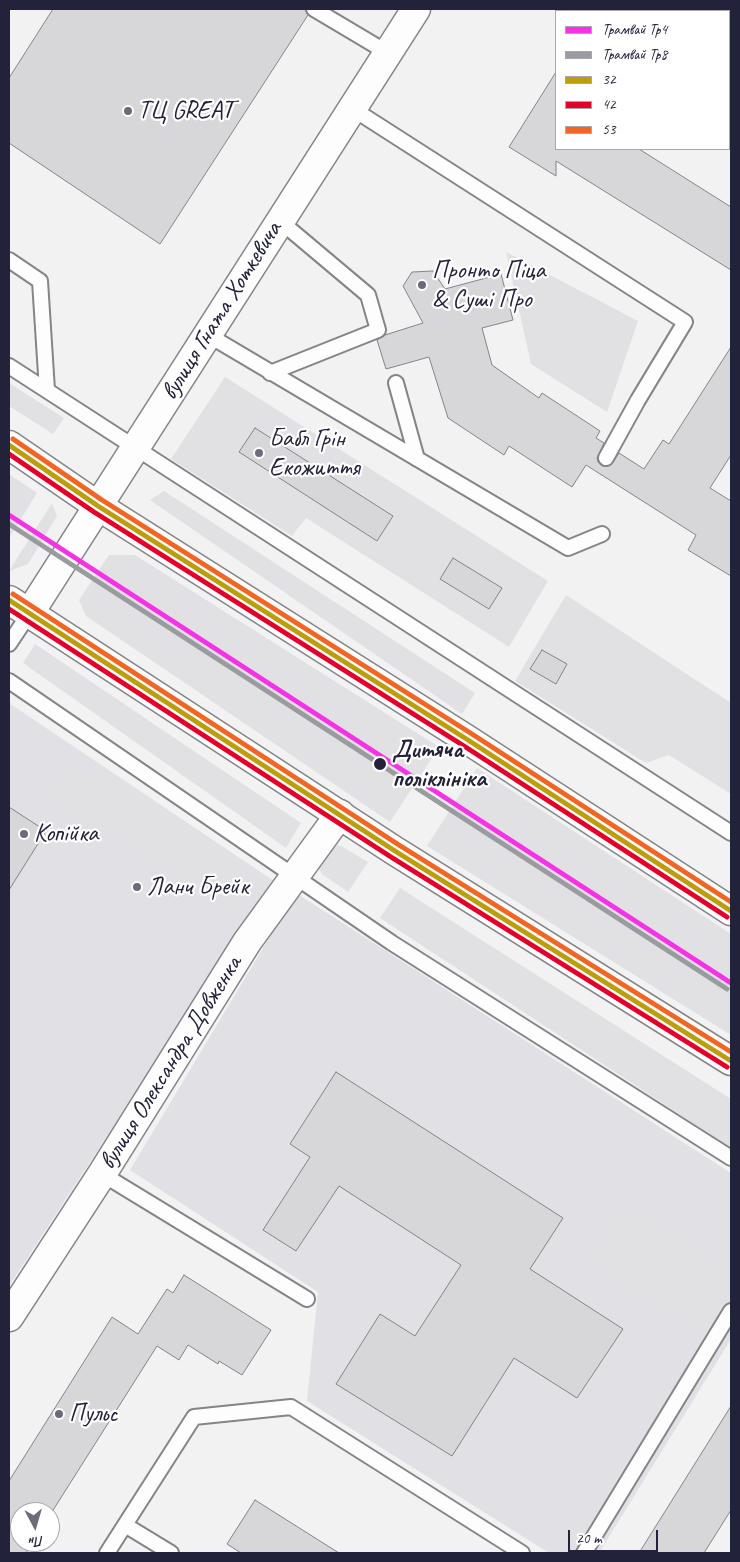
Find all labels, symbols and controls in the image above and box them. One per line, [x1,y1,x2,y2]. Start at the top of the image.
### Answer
legend [555,10,730,150]
text: Трамвай Тр4 [602,20,667,39]
text: Трамвай Тр8 [602,45,667,64]
text: 32 [602,70,616,89]
text: 42 [602,95,616,114]
place label: ТЦ GREAT [138,96,233,126]
marker: ТЦ GREAT [122,105,134,117]
text: 53 [602,120,616,139]
street label: вулиця Гната Хоткевича [155,216,289,406]
place label: Пронто Піца & Суші Про [432,256,545,315]
marker: Пронто Піца & Суші Про [416,279,428,291]
place label: Бабл Грін Eкожиття [269,424,359,483]
marker: Бабл Грін Eкожиття [253,447,265,459]
place label: Дитяча поліклініка [392,735,486,794]
marker: Дитяча поліклініка [372,756,388,772]
place label: Копійка [34,819,98,849]
marker: Копійка [18,828,30,840]
place label: Ланч Брейк [147,872,248,902]
marker: Ланч Брейк [131,881,143,893]
street label: вулиця Олександра Довженка [93,951,249,1175]
place label: Пульс [69,1399,117,1429]
marker: Пульс [53,1408,65,1420]
north arrow [10,1502,60,1552]
scale bar [570,1520,660,1552]
text: 20 m [576,1529,602,1548]
text: Пн [28,1532,45,1551]

